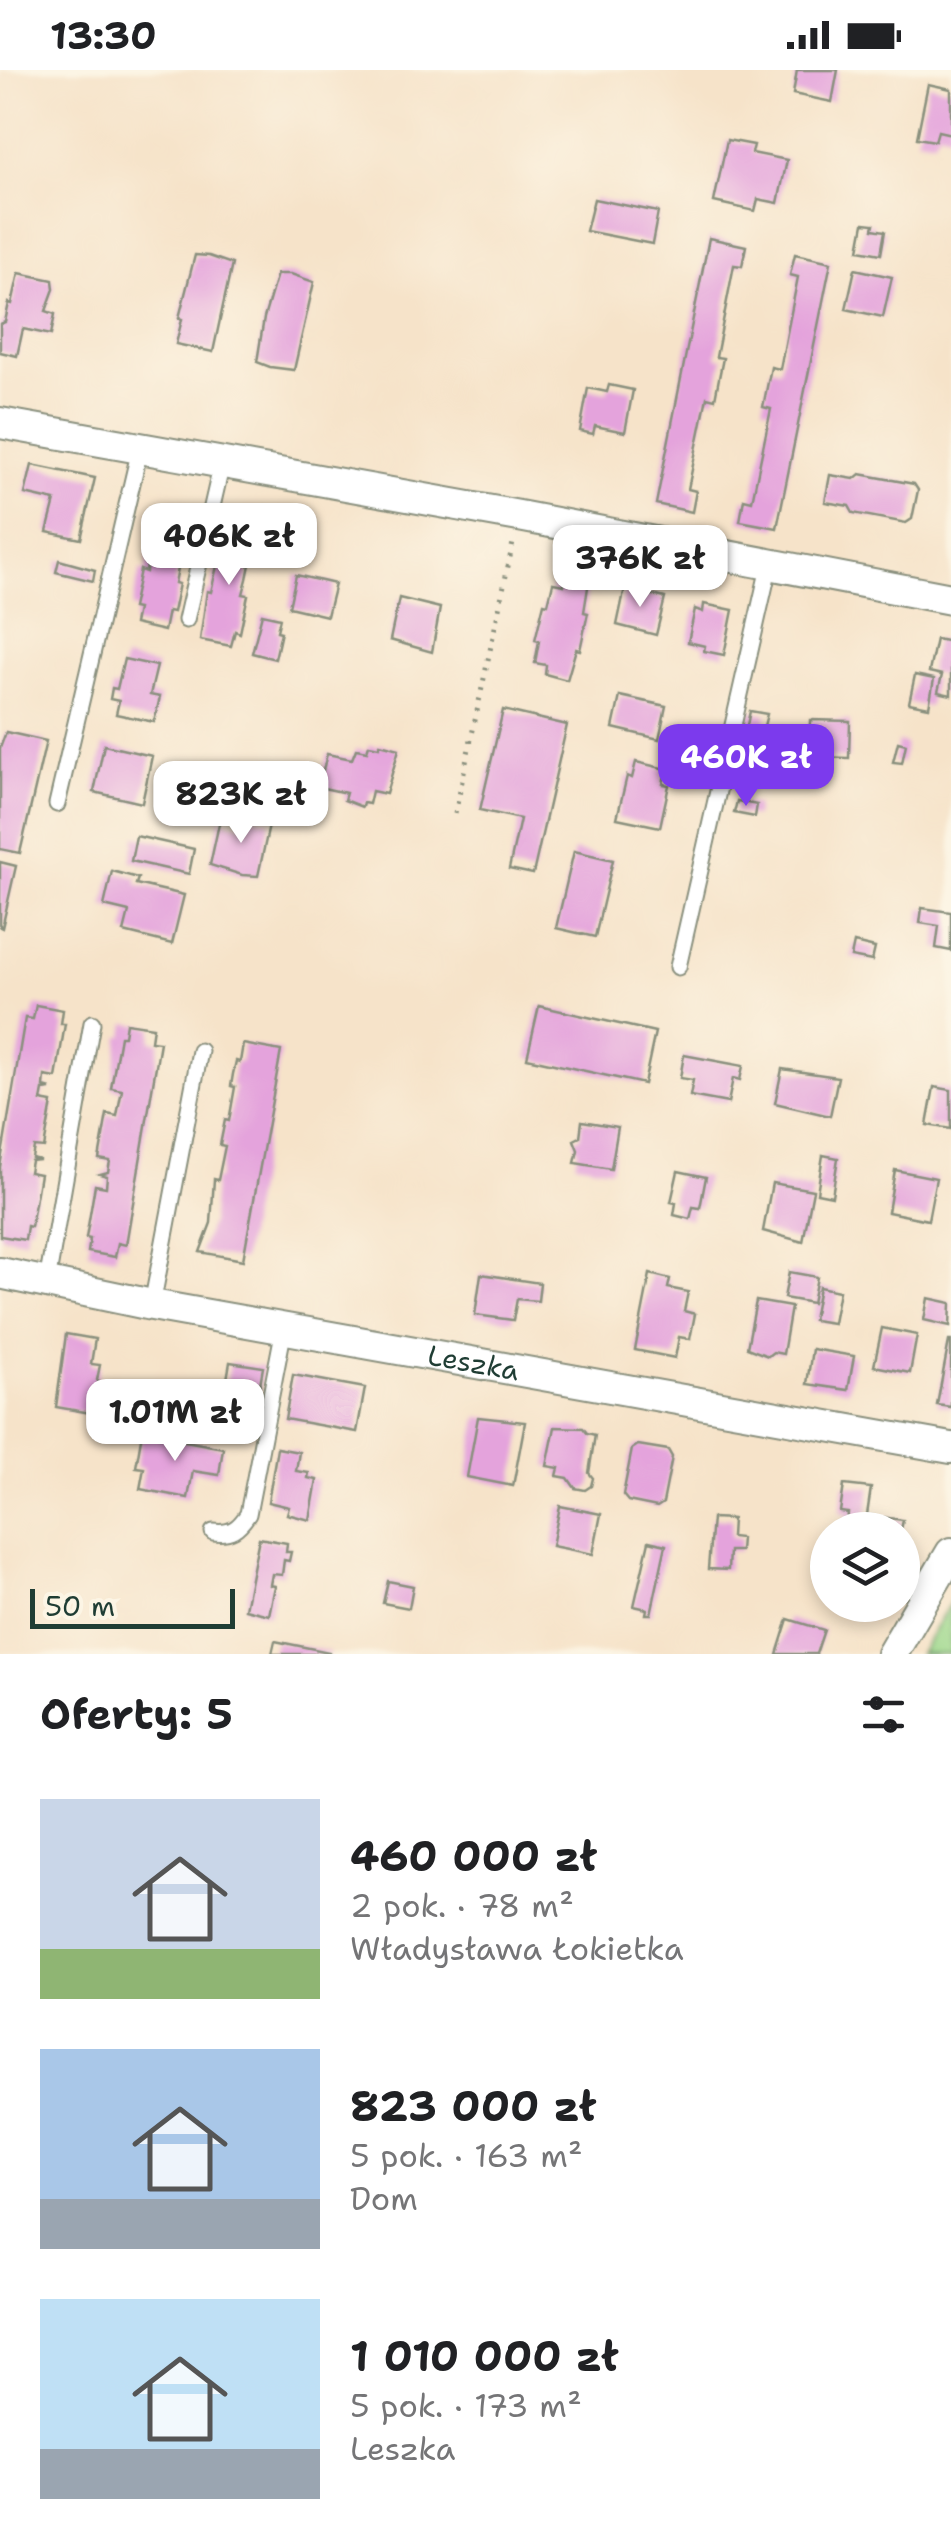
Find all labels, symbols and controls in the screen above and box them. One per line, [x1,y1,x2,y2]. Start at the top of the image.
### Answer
text: 13:30 [50,10,156,61]
pin: 406K zł [137,503,321,588]
text: 406K zł [163,514,295,557]
pin: 376K zł [548,525,732,610]
text: 376K zł [575,536,705,579]
pin: 460K zł [654,724,838,809]
text: 460K zł [680,735,812,778]
pin: 823K zł [149,761,333,846]
text: 823K zł [175,772,307,815]
street label: Leszka [425,1336,522,1389]
pin: 1.01M zł [72,1379,278,1464]
text: 1.01M zł [108,1390,242,1433]
map controls [810,1512,920,1622]
button: layers [810,1512,920,1622]
scale bar [30,1584,235,1628]
text: 50 m [45,1587,115,1625]
text: Oferty: 5 [40,1686,233,1742]
icon: filters [856,1687,911,1742]
text: 460 000 zł [350,1828,597,1884]
icon: home [120,1839,240,1959]
text: 2 pok. · 78 m² [350,1884,574,1927]
text: Władysława Łokietka [350,1927,684,1970]
text: 823 000 zł [350,2078,596,2134]
icon: home [120,2089,240,2209]
text: 5 pok. · 163 m² [350,2134,582,2177]
text: Dom [350,2177,418,2220]
text: 1 010 000 zł [350,2328,618,2384]
icon: home [120,2339,240,2459]
text: 5 pok. · 173 m² [350,2384,582,2427]
text: Leszka [350,2427,456,2470]

